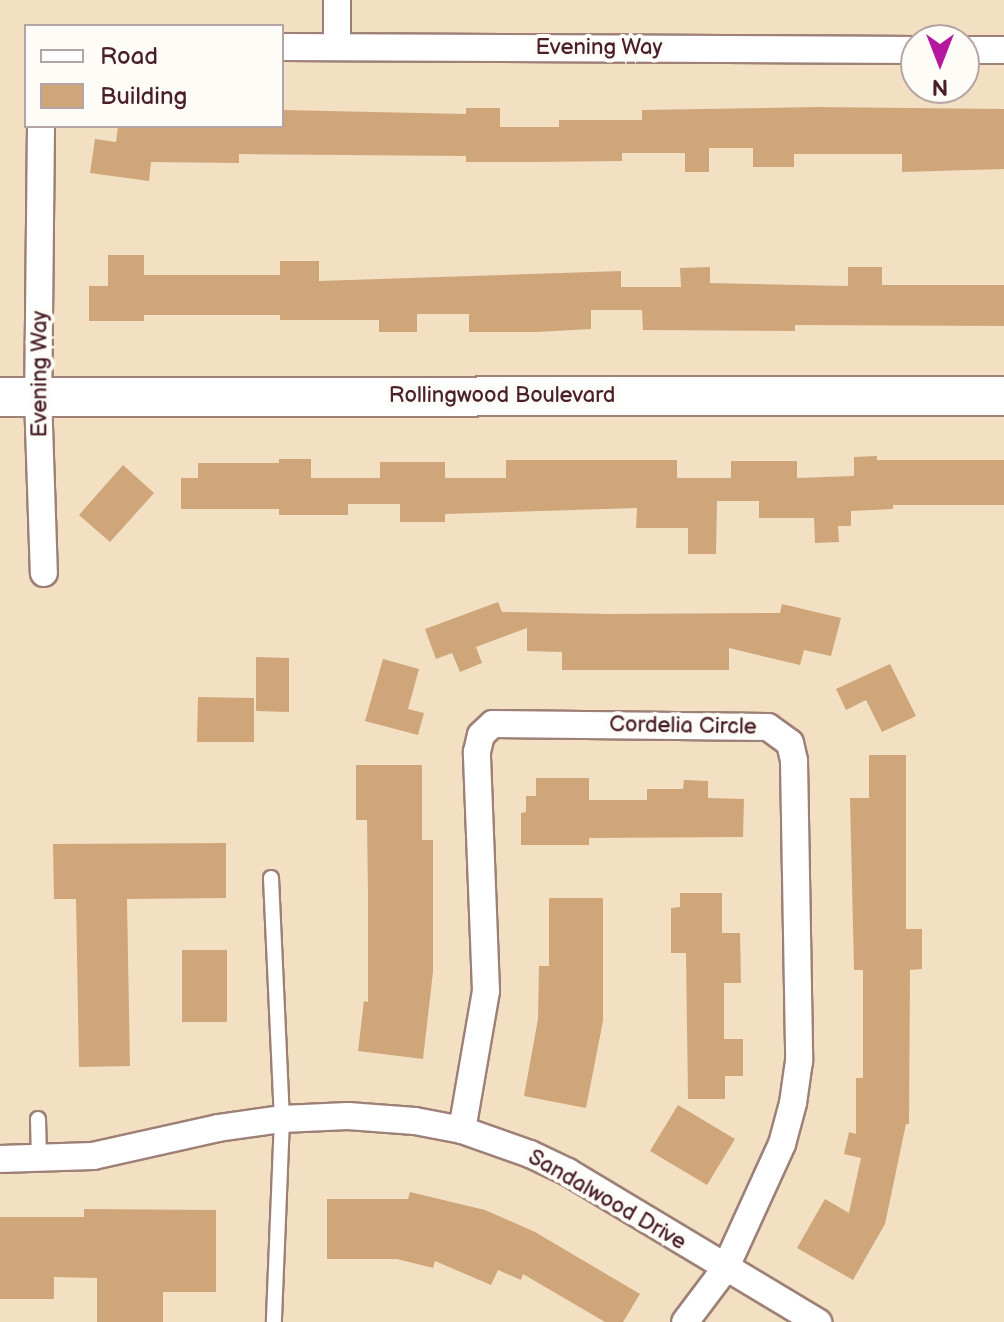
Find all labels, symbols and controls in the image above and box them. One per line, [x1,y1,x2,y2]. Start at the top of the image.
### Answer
legend [24,24,284,128]
north arrow [900,24,980,104]
street label: Evening Way [535,35,663,61]
text: Road [100,42,158,71]
text: N [932,73,948,100]
text: Building [100,82,187,111]
street label: Evening Way [27,310,53,438]
street label: Rollingwood Boulevard [389,383,615,409]
street label: Cordelia Circle [609,712,757,740]
street label: Sandalwood Drive [523,1144,691,1256]

